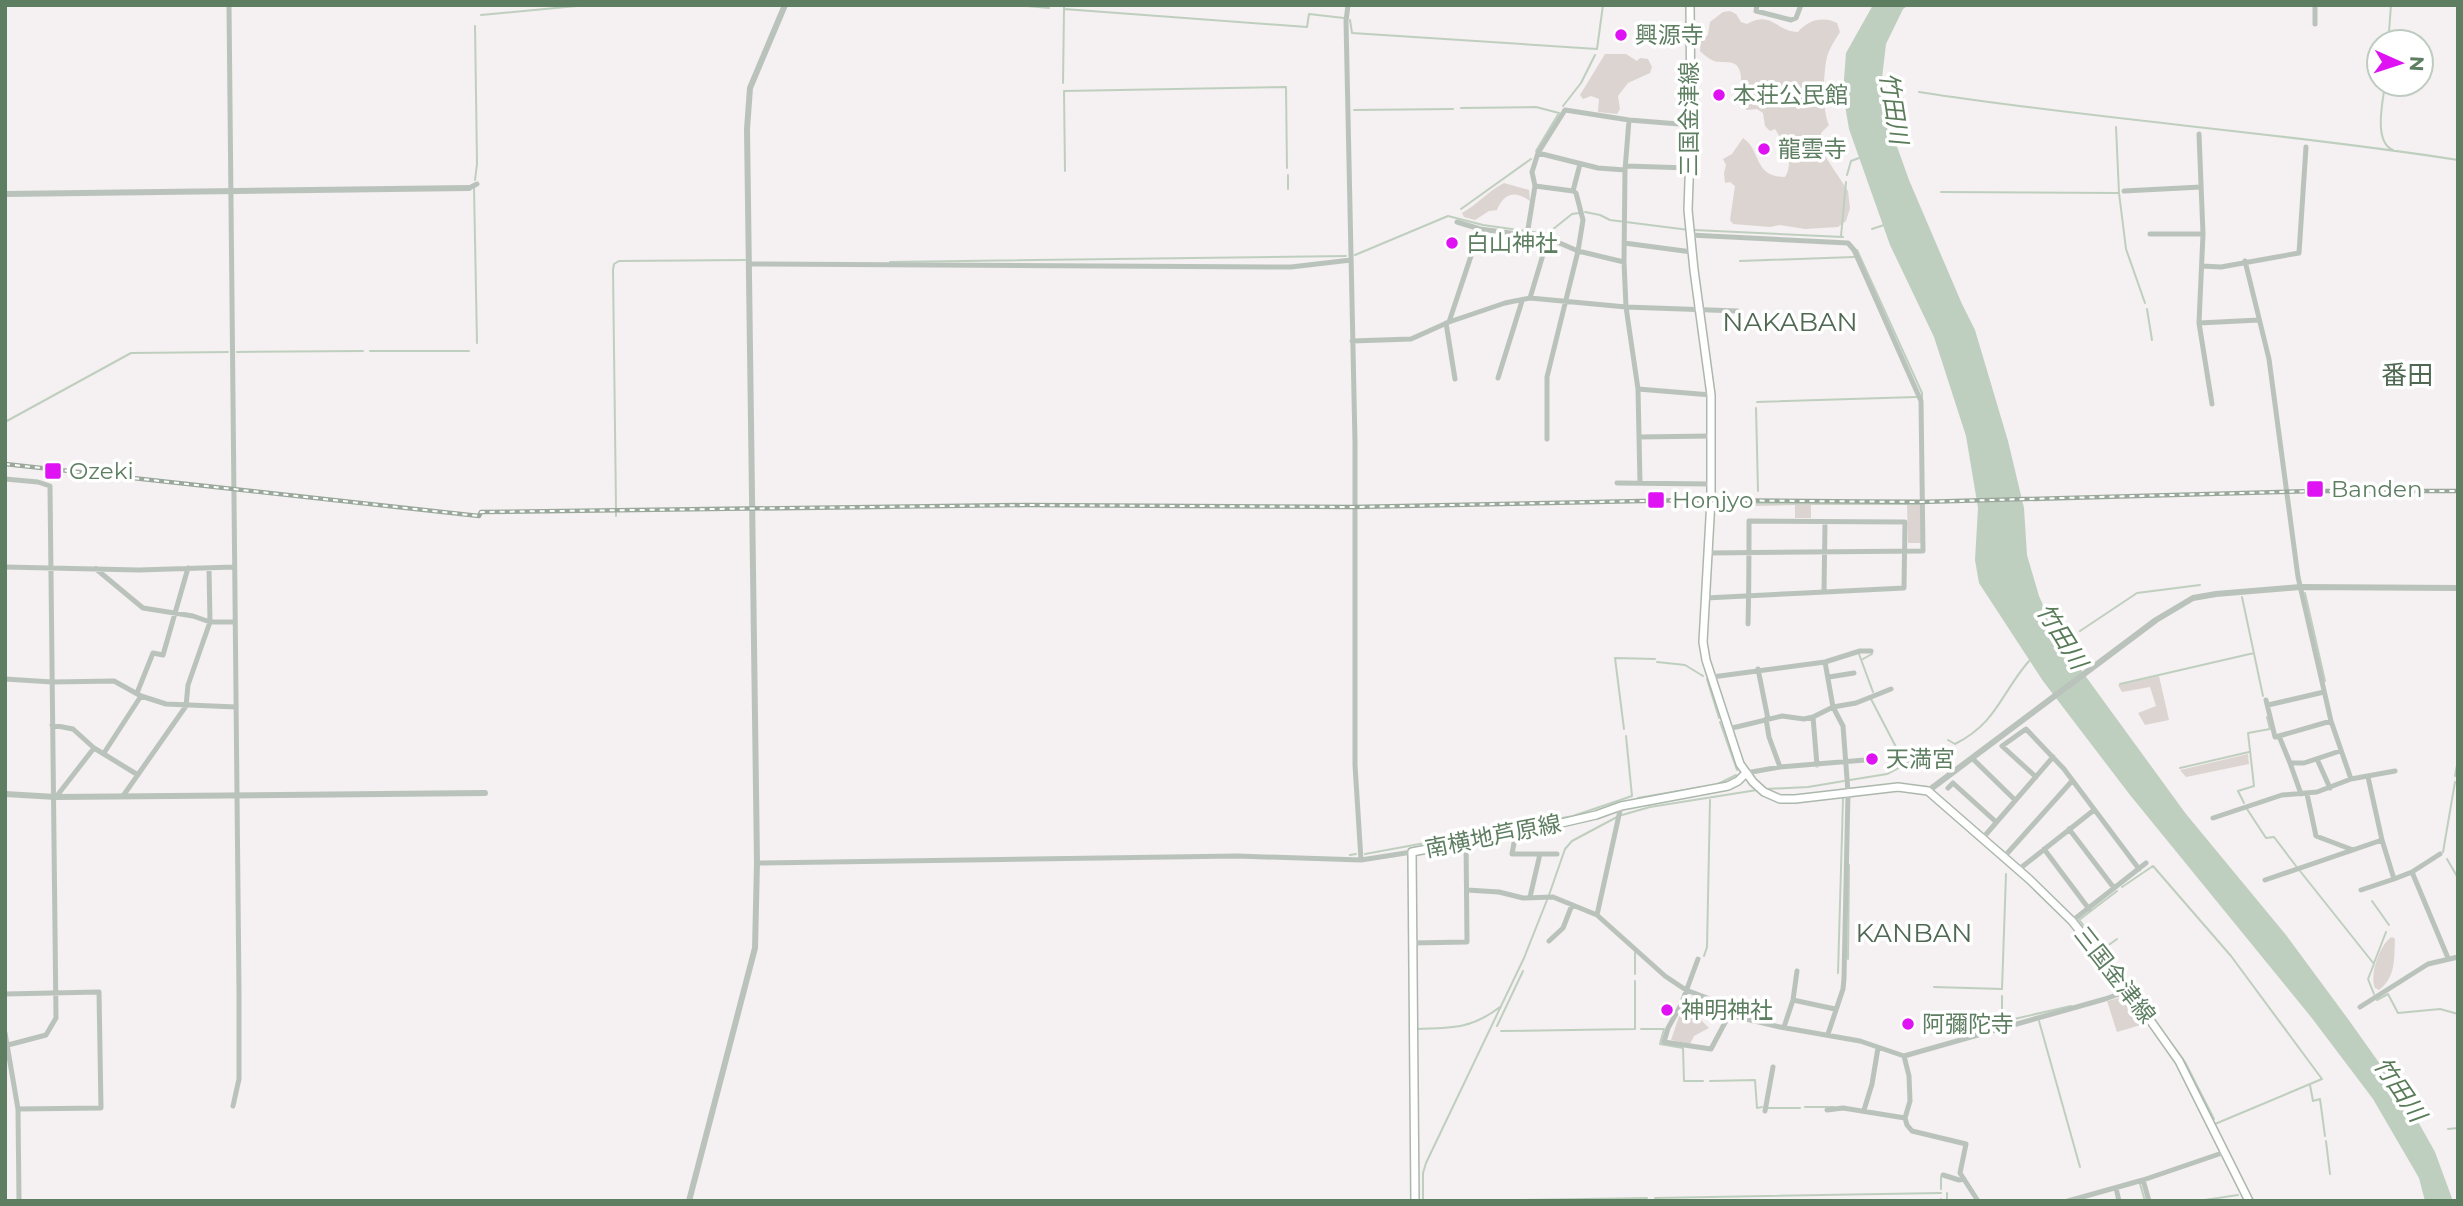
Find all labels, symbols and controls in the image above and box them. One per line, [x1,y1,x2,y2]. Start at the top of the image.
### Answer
place label: 興源寺 [1635,21,1704,49]
marker: 興源寺 [1613,27,1629,43]
north arrow [2365,28,2435,98]
text: N [2405,56,2428,72]
street label: 三国金津線 [1675,62,1703,177]
water label: 竹田川 [1874,70,1914,149]
place label: 本荘公民館 [1733,81,1848,109]
marker: 本荘公民館 [1711,87,1727,103]
place label: 龍雲寺 [1778,135,1847,163]
marker: 龍雲寺 [1756,141,1772,157]
place label: 白山神社 [1466,229,1558,257]
marker: 白山神社 [1444,235,1460,251]
district label: NAKABAN [1722,306,1858,338]
district label: 番田 [2381,359,2433,391]
place label: Ozeki [69,457,134,485]
marker: Ozeki [43,461,63,481]
place label: Banden [2331,475,2423,503]
marker: Banden [2305,479,2325,499]
place label: Honjyo [1672,486,1753,514]
marker: Honjyo [1646,490,1666,510]
water label: 竹田川 [2031,598,2095,677]
place label: 天満宮 [1886,745,1955,773]
marker: 天満宮 [1864,751,1880,767]
street label: 南横地芦原線 [1423,809,1563,863]
district label: KANBAN [1856,917,1972,949]
street label: 三国金津線 [2069,921,2161,1029]
place label: 神明神社 [1681,996,1773,1024]
marker: 神明神社 [1659,1002,1675,1018]
place label: 阿彌陀寺 [1922,1010,2014,1038]
marker: 阿彌陀寺 [1900,1016,1916,1032]
water label: 竹田川 [2368,1051,2434,1129]

